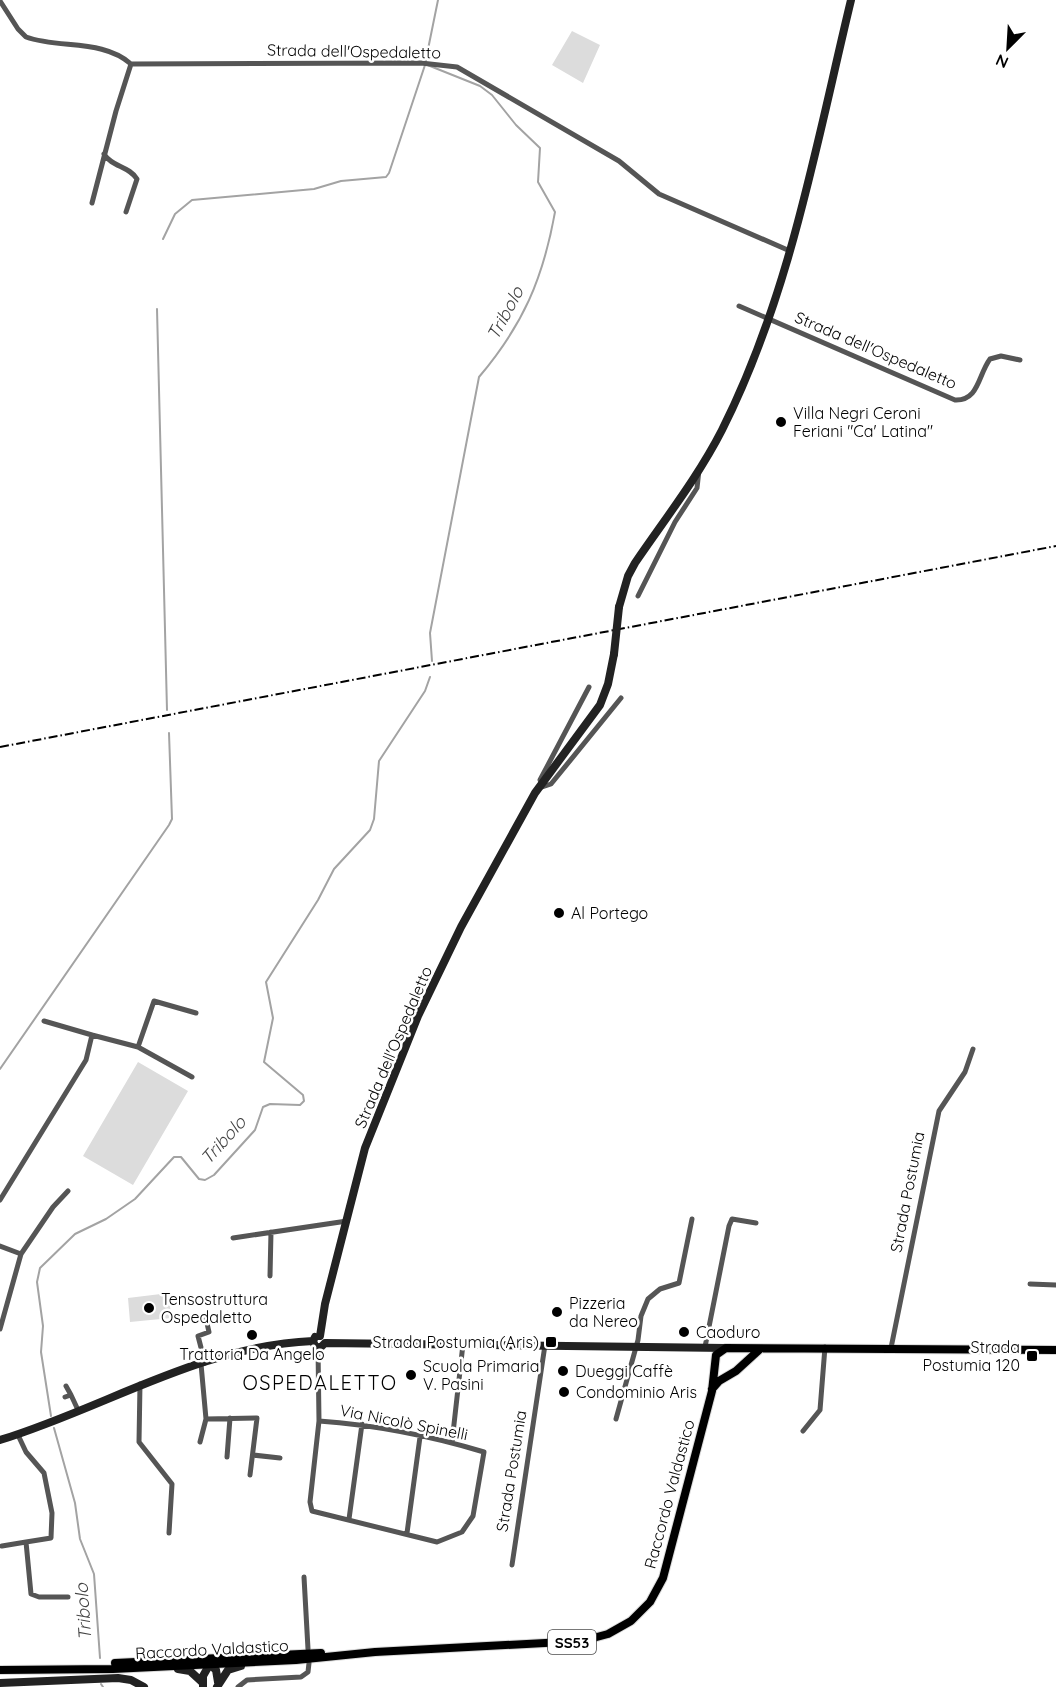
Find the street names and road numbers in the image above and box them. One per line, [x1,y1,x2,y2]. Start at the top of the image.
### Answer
street label: Strada dell'Ospedaletto [267,39,441,63]
street label: Strada dell'Ospedaletto [792,307,960,393]
street label: Strada dell'Ospedaletto [350,963,436,1131]
street label: Strada Postumia [885,1130,929,1254]
street label: Via Nicolò Spinelli [338,1400,470,1444]
street label: Strada Postumia [492,1409,530,1533]
street label: Raccordo Valdastico [639,1417,699,1571]
road number: SS53 [548,1630,596,1654]
street label: Raccordo Valdastico [135,1635,289,1663]

